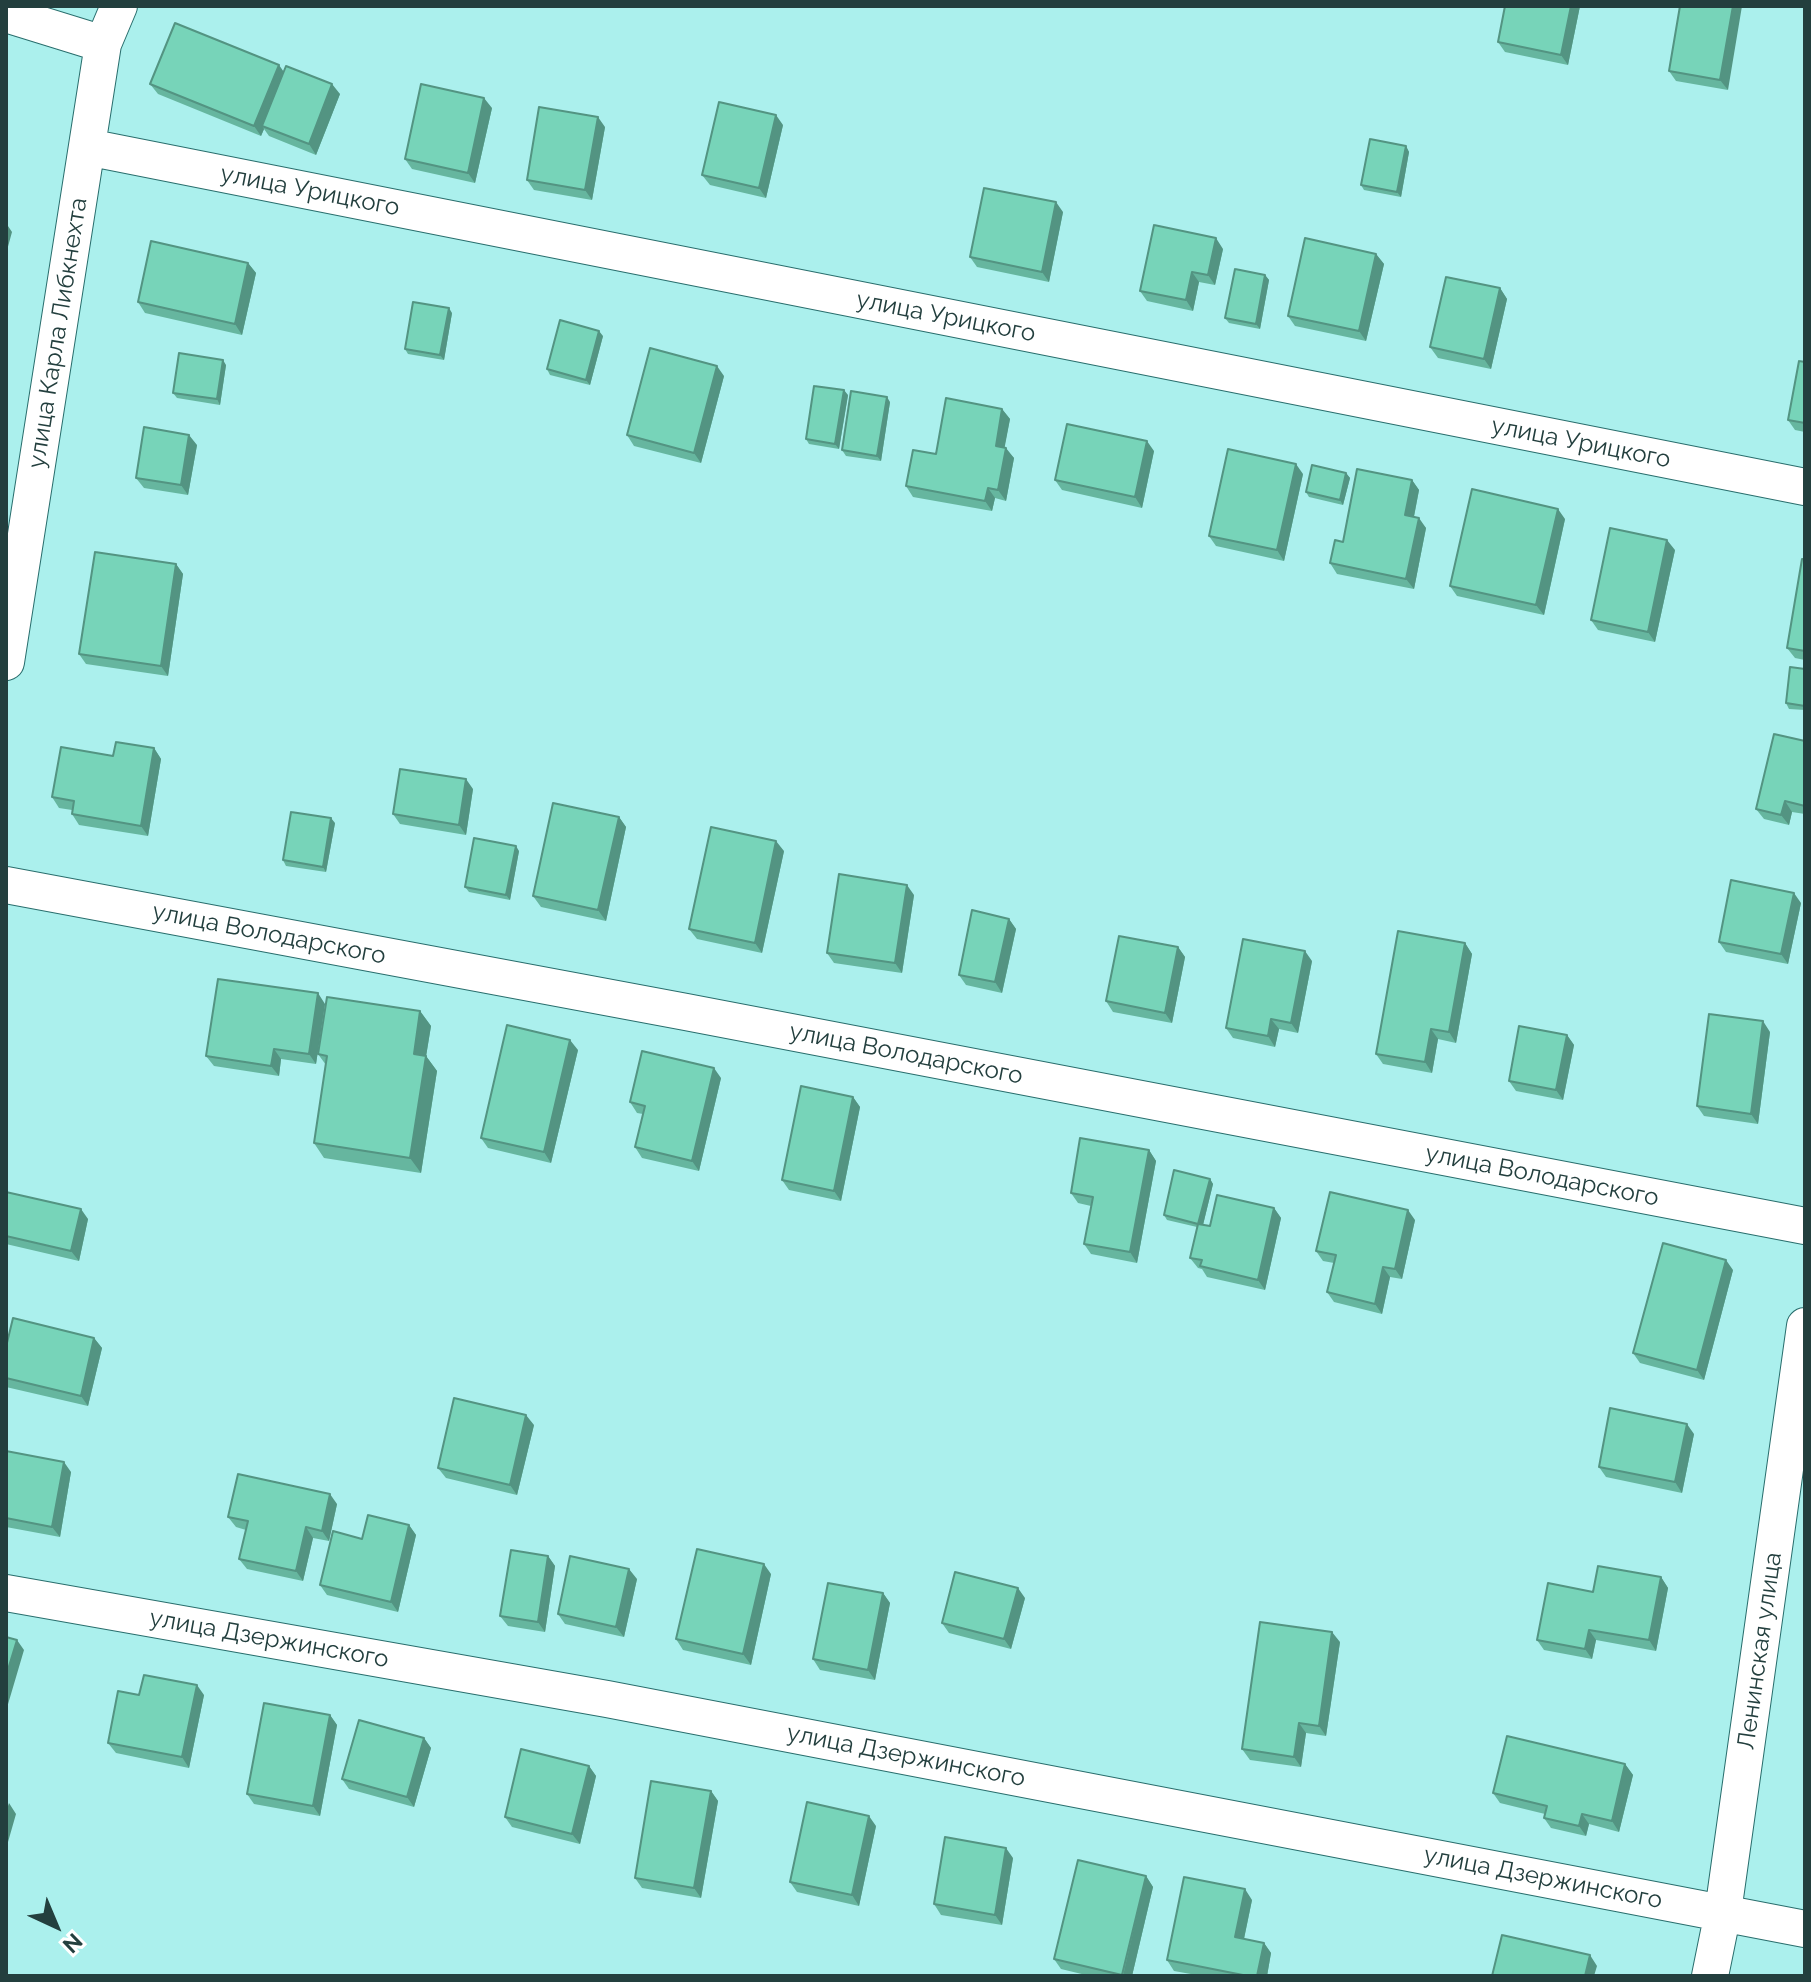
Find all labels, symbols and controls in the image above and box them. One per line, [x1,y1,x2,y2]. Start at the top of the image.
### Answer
street label: улица Урицкого [218,160,402,222]
street label: улица Карла Либкнехта [22,196,94,470]
street label: улица Урицкого [854,286,1038,348]
street label: улица Урицкого [1489,412,1673,474]
street label: улица Володарского [150,897,388,971]
street label: улица Володарского [787,1017,1025,1091]
street label: улица Володарского [1423,1139,1661,1213]
street label: Ленинская улица [1732,1551,1788,1751]
street label: улица Дзержинского [147,1604,391,1674]
street label: улица Дзержинского [784,1719,1028,1793]
street label: улица Дзержинского [1421,1841,1665,1915]
north arrow [16,1886,96,1966]
text: N [58,1928,88,1958]

